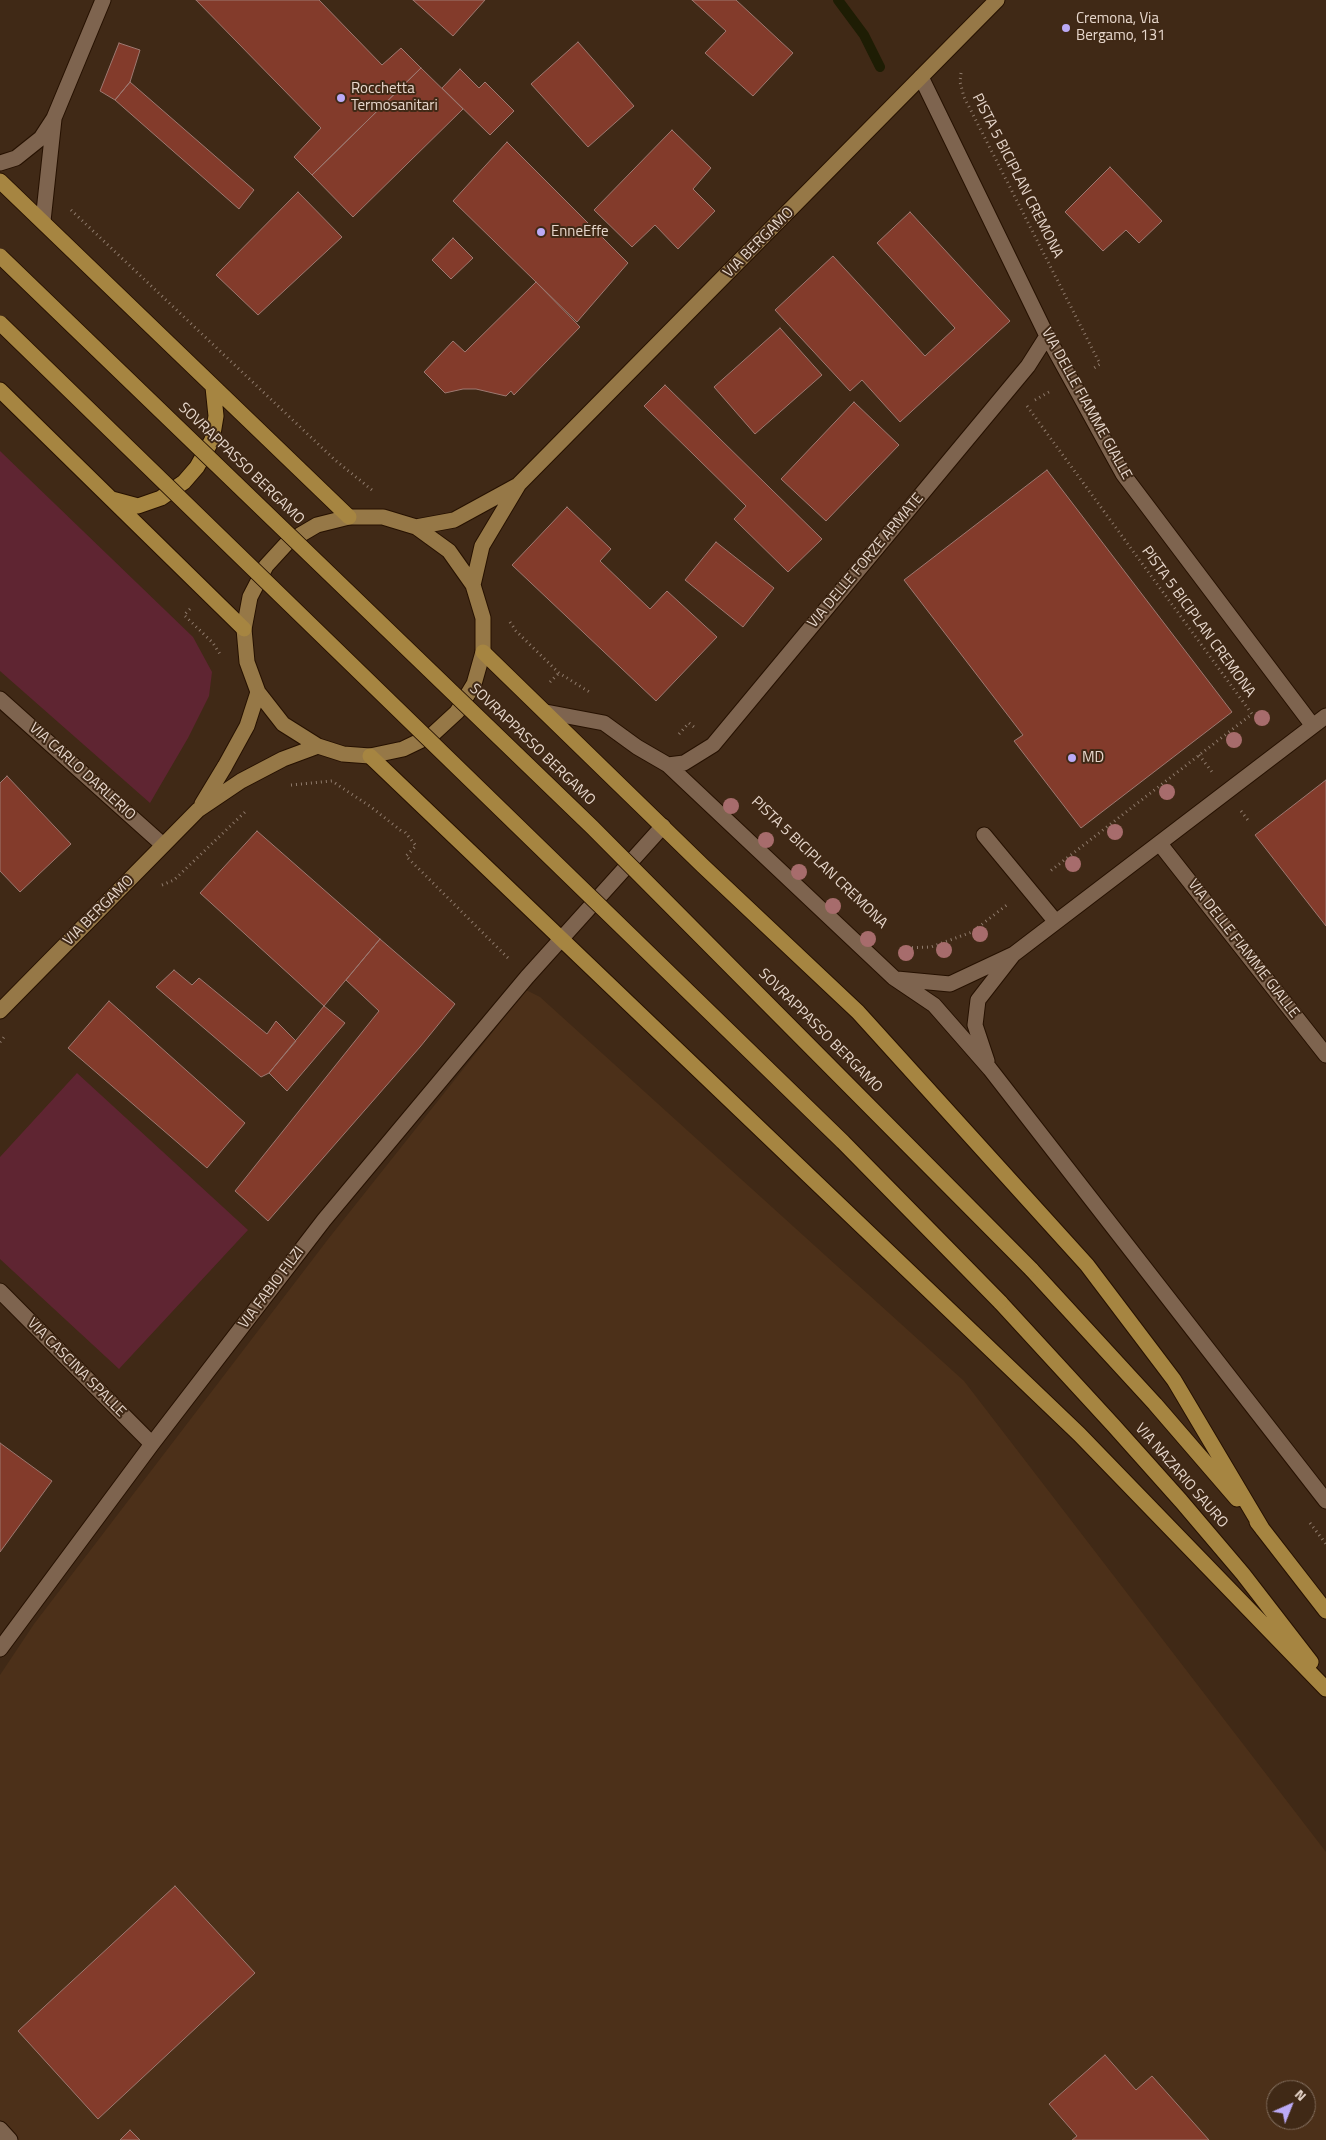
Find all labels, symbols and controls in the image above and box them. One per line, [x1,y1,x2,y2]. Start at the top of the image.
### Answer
place label: Cremona, Via Bergamo, 131 [1076,10,1165,45]
marker: Cremona, Via Bergamo, 131 [1060,22,1072,34]
place label: Rocchetta Termosanitari [351,80,438,115]
street label: PISTA 5 BICIPLAN CREMONA [968,91,1066,261]
marker: Rocchetta Termosanitari [335,92,347,104]
street label: VIA BERGAMO [720,204,798,282]
place label: EnneEffe [551,223,609,241]
marker: EnneEffe [535,226,547,238]
street label: VIA DELLE FIAMME GIALLE [1037,325,1135,483]
street label: SOVRAPPASSO BERGAMO [174,399,308,529]
street label: VIA DELLE FORZE ARMATE [804,490,928,632]
street label: PISTA 5 BICIPLAN CREMONA [1137,543,1259,701]
street label: SOVRAPPASSO BERGAMO [465,680,599,810]
street label: VIA CARLO DARLERIO [25,719,139,825]
place label: MD [1082,749,1104,767]
marker: MD [1066,752,1078,764]
street label: PISTA 5 BICIPLAN CREMONA [747,793,891,933]
street label: VIA BERGAMO [60,872,138,950]
street label: VIA DELLE FIAMME GIALLE [1183,876,1303,1022]
street label: SOVRAPPASSO BERGAMO [754,965,886,1097]
street label: VIA FABIO FILZI [235,1244,309,1332]
street label: VIA CASCINA SPALLE [23,1315,129,1421]
street label: VIA NAZARIO SAURO [1131,1420,1231,1532]
north arrow [1266,2080,1316,2130]
text: N [1290,2084,1312,2105]

